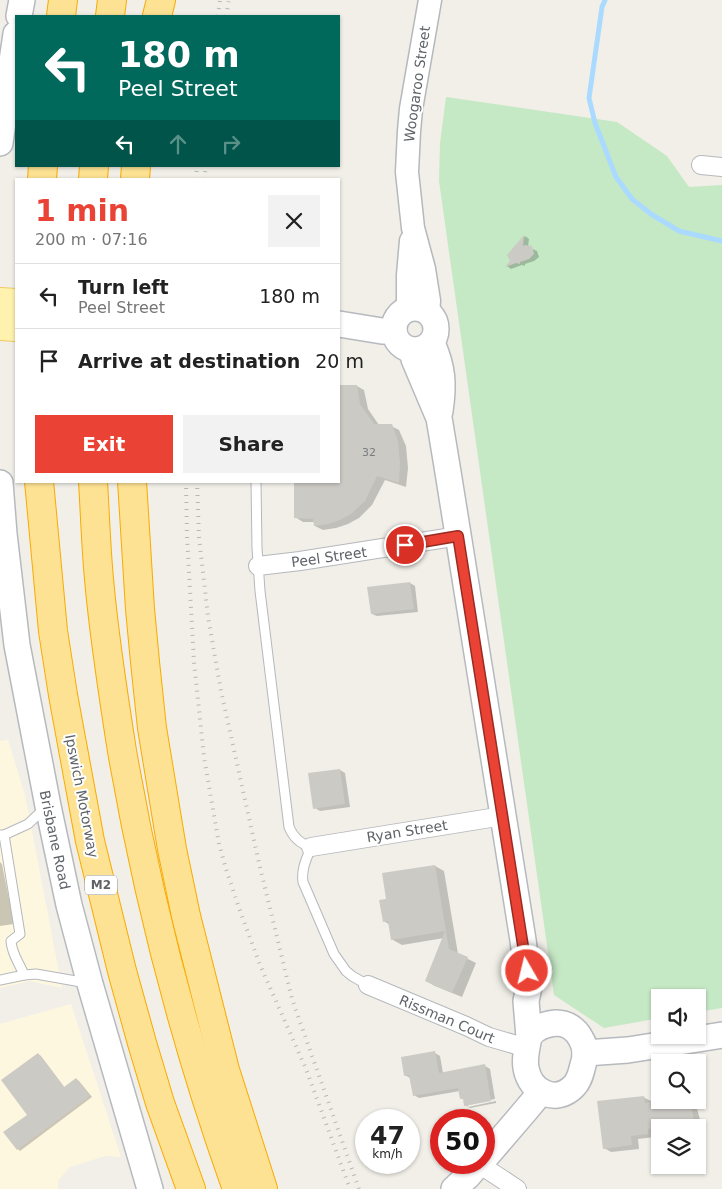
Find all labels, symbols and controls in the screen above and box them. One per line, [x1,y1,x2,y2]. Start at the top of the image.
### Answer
street label: Woogaroo Street [401,24,433,143]
icon: left [35,35,100,100]
text: 180 m [118,35,240,75]
text: Peel Street [118,76,238,101]
icon: left [111,130,139,158]
icon: ahead [164,130,192,158]
icon: right [217,130,245,158]
text: 1 min [35,193,129,228]
button: close [268,195,320,247]
text: 200 m · 07:16 [35,230,148,249]
text: Turn left [78,276,169,298]
icon: left [35,282,63,310]
text: 180 m [259,285,320,307]
text: Peel Street [78,298,165,317]
icon: arrive [35,347,63,375]
text: Arrive at destination [78,350,300,372]
text: 20 m [315,350,364,372]
button: Exit [35,415,173,473]
button: Share [183,415,320,473]
house number: 32 [362,446,376,459]
pin [384,524,426,566]
icon: arrive [391,531,419,559]
street label: Peel Street [290,544,368,570]
street label: Ipswich Motorway [62,733,102,859]
street label: Brisbane Road [37,789,73,891]
street label: Ryan Street [365,817,449,845]
road number: M2 [85,876,117,894]
position arrow [500,944,552,996]
map controls [651,989,706,1174]
button: sound [651,989,706,1044]
street label: Rissman Court [397,992,498,1047]
button: search [651,1054,706,1109]
speed limit sign: 50 [430,1109,495,1174]
button: layers [651,1119,706,1174]
text: 47 [370,1121,405,1150]
text: km/h [372,1147,403,1161]

